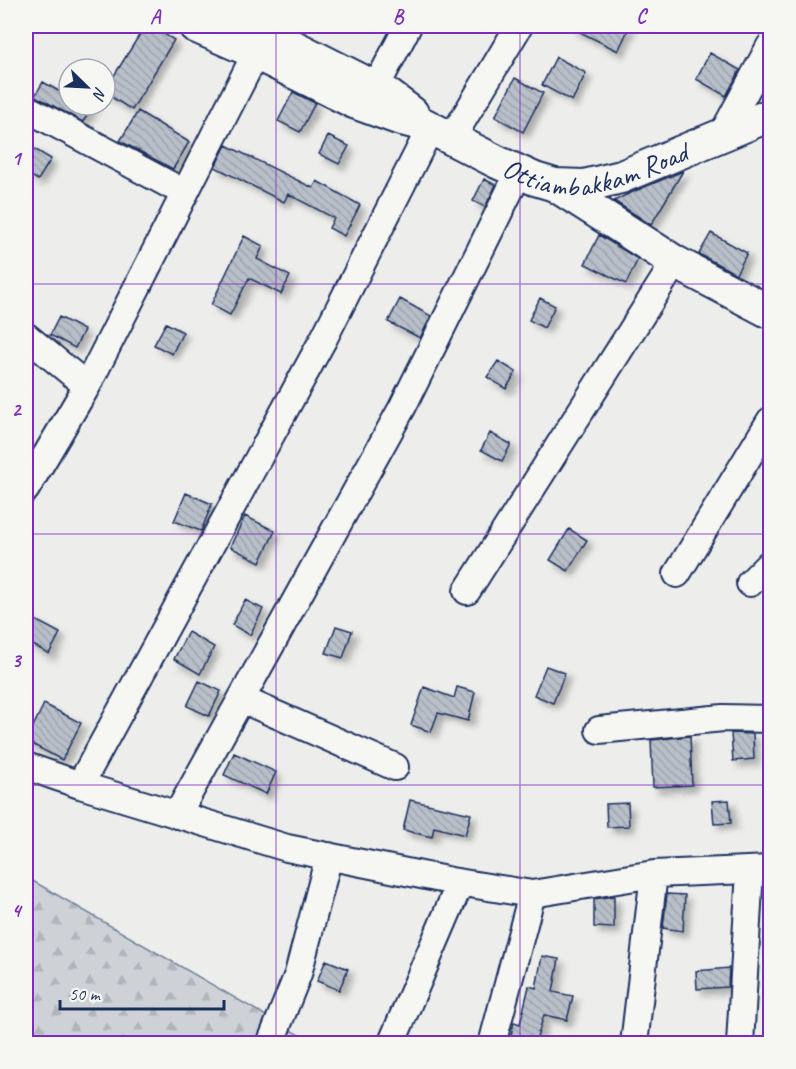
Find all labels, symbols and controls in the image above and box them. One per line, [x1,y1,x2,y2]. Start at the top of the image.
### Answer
text: A [150,4,162,29]
text: B [393,4,405,29]
text: C [636,4,648,29]
north arrow [57,57,117,117]
text: N [87,84,111,104]
street label: Ottiambakkam Road [497,133,696,205]
text: 1 [12,146,23,171]
text: 2 [12,397,23,422]
text: 3 [12,648,23,673]
text: 4 [12,898,24,923]
scale bar [60,973,224,1011]
text: 50 m [69,983,102,1005]

